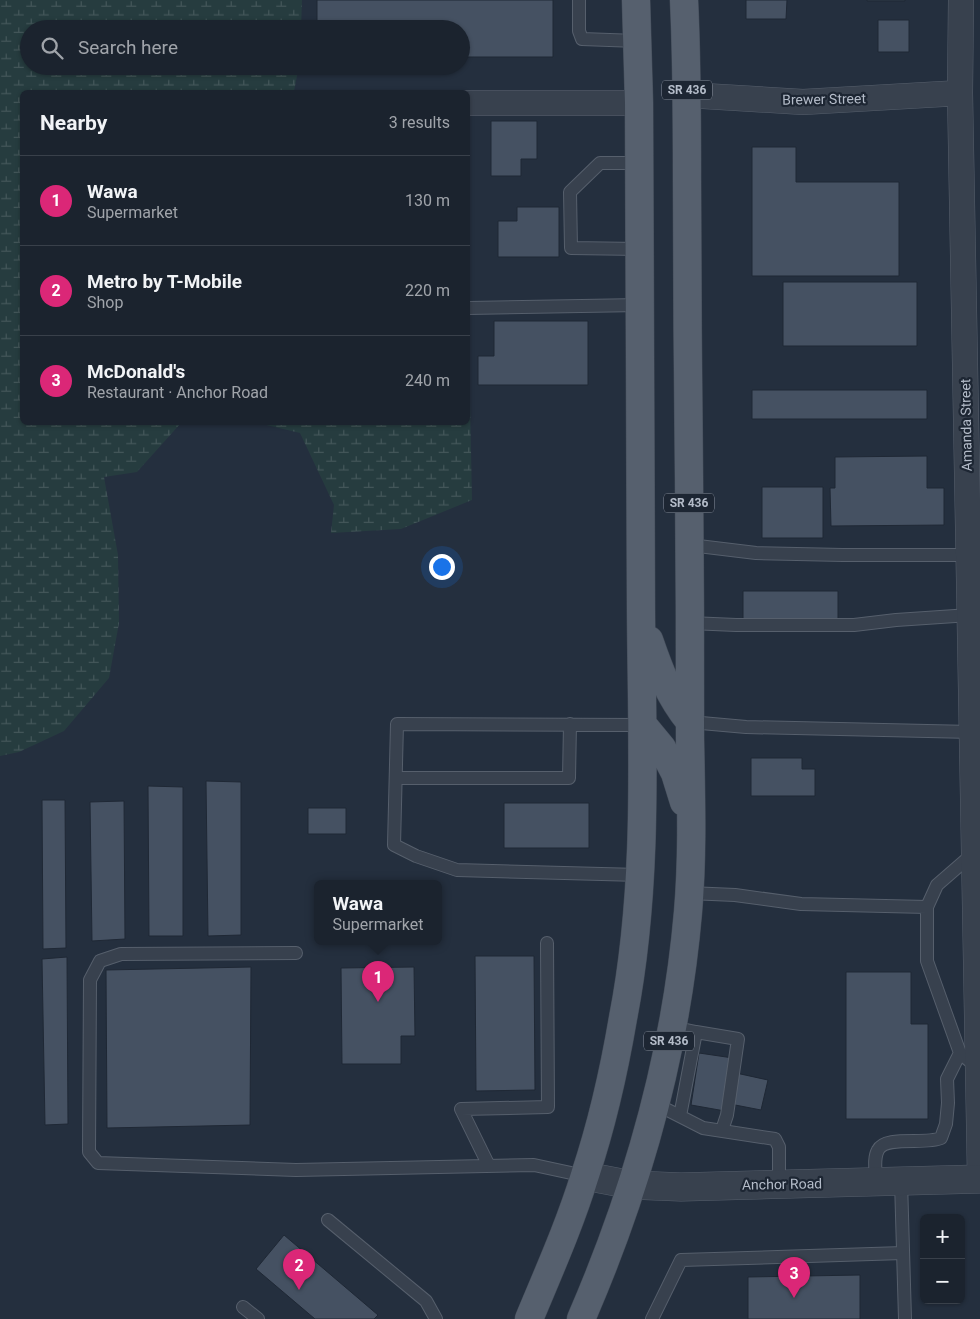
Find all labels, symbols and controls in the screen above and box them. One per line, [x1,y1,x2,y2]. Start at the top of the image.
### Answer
search box [20,20,470,75]
icon: search [38,34,66,62]
text: Search here [78,36,178,59]
road number: SR 436 [662,80,712,100]
street label: Brewer Street [782,90,866,108]
text: Nearby [40,111,107,135]
text: 3 results [389,113,450,132]
text: Wawa [87,180,138,203]
text: 1 [51,191,61,210]
text: 130 m [405,191,450,210]
text: Supermarket [87,203,178,222]
text: Metro by T-Mobile [87,270,242,293]
text: 2 [51,281,61,300]
text: 220 m [405,281,450,300]
text: Shop [87,293,123,312]
text: McDonald's [87,360,185,383]
text: 3 [51,371,61,390]
text: 240 m [405,371,450,390]
street label: Amanda Street [957,378,975,471]
text: Restaurant · Anchor Road [87,383,268,402]
road number: SR 436 [664,493,714,512]
your location [429,554,455,580]
popup [314,880,442,945]
text: Wawa [332,892,383,915]
text: Supermarket [332,915,424,934]
pin: 1 [362,961,394,1002]
road number: SR 436 [644,1032,694,1050]
street label: Anchor Road [742,1175,822,1193]
map controls [920,1214,965,1304]
button: + [920,1214,965,1259]
pin: 2 [283,1249,315,1290]
pin: 3 [778,1257,810,1298]
button: − [920,1259,965,1304]

